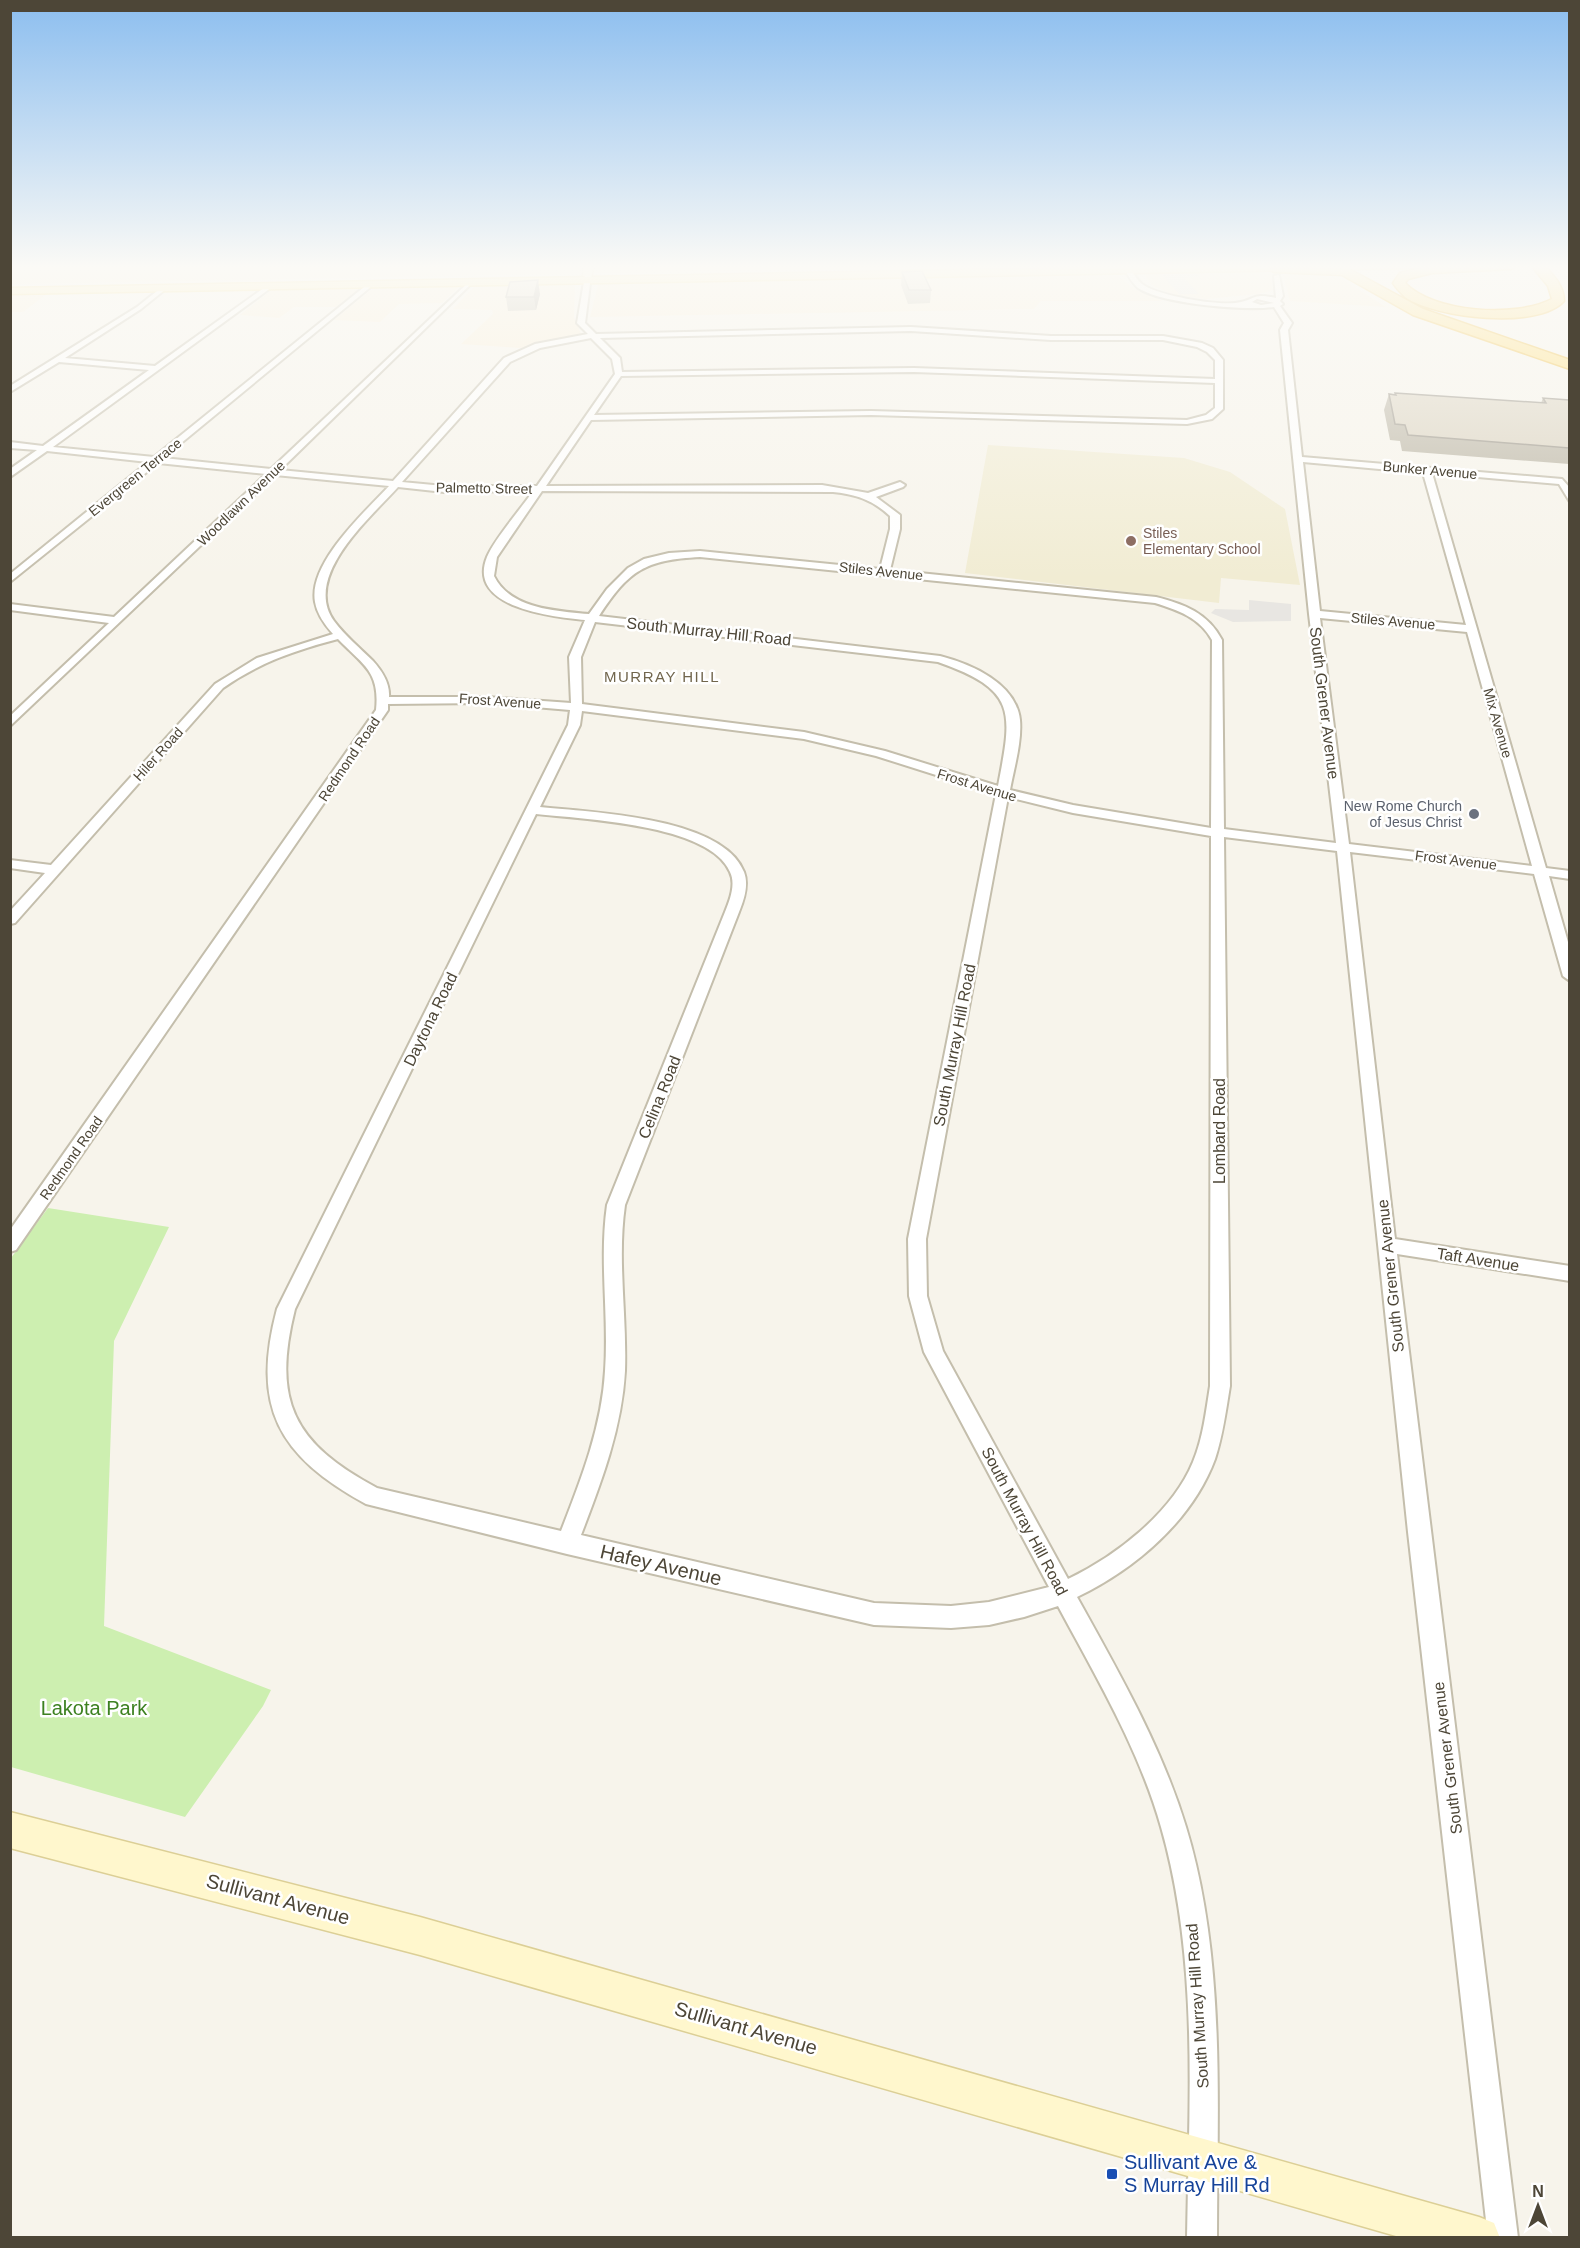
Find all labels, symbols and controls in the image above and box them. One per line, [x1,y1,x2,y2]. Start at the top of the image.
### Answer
street label: Evergreen Terrace [85,434,185,519]
street label: Woodlawn Avenue [194,457,288,549]
street label: Bunker Avenue [1382,458,1478,482]
street label: Palmetto Street [436,479,532,497]
place label: Stiles Elementary School [1143,525,1261,557]
marker: Stiles Elementary School [1124,534,1138,548]
street label: Stiles Avenue [838,559,924,583]
street label: Stiles Avenue [1350,609,1436,633]
street label: South Murray Hill Road [626,614,792,649]
street label: South Grener Avenue [1307,626,1342,780]
district label: MURRAY HILL [604,668,720,685]
street label: Mix Avenue [1480,686,1516,760]
street label: Frost Avenue [458,690,542,712]
street label: Redmond Road [315,714,383,804]
street label: Hiler Road [130,724,186,784]
street label: Frost Avenue [935,765,1019,805]
place label: New Rome Church of Jesus Christ [1344,798,1462,830]
marker: New Rome Church of Jesus Christ [1467,807,1481,821]
street label: Frost Avenue [1414,847,1498,873]
street label: South Murray Hill Road [930,962,979,1128]
street label: Daytona Road [400,970,461,1069]
street label: Celina Road [635,1053,684,1141]
street label: Lombard Road [1211,1078,1228,1184]
street label: Redmond Road [36,1113,106,1203]
street label: South Grener Avenue [1374,1199,1407,1353]
street label: Taft Avenue [1435,1245,1521,1274]
street label: South Murray Hill Road [978,1444,1071,1598]
street label: Hafey Avenue [598,1540,724,1590]
street label: South Grener Avenue [1430,1681,1465,1835]
park label: Lakota Park [41,1697,148,1719]
street label: Sullivant Avenue [204,1869,352,1929]
street label: South Murray Hill Road [1183,1923,1212,2089]
street label: Sullivant Avenue [672,1997,820,2059]
place label: Sullivant Ave & S Murray Hill Rd [1124,2151,1270,2196]
marker: Sullivant Ave & S Murray Hill Rd [1105,2167,1119,2181]
north arrow [1508,2176,1568,2236]
text: N [1532,2183,1544,2200]

